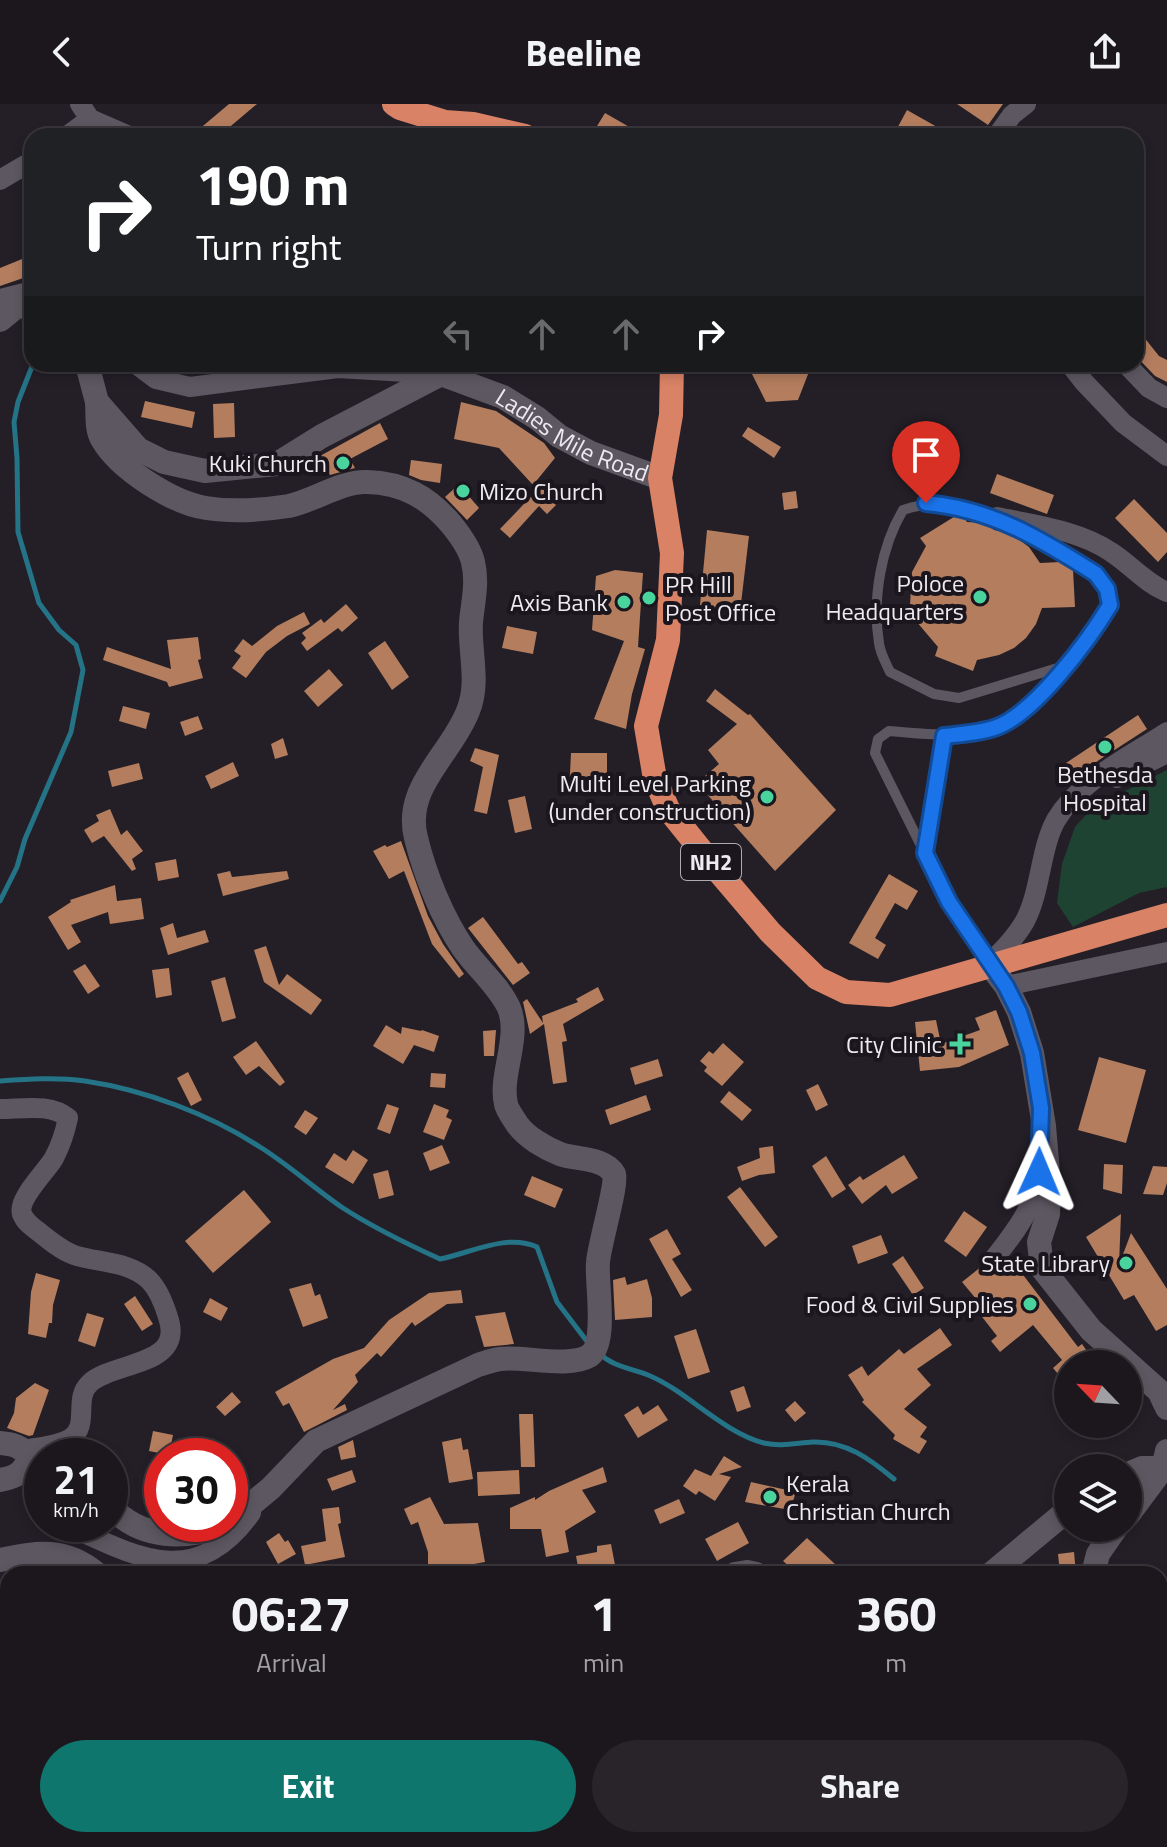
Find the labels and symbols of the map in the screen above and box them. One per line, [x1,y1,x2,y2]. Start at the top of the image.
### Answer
street label: Ladies Mile Road [489,379,654,490]
pin [892,421,960,503]
place label: Kuki Church [209,445,327,481]
marker: Kuki Church [334,454,352,472]
place label: Mizo Church [479,473,603,509]
marker: Mizo Church [454,482,472,500]
place label: Poloce Headquarters [825,565,964,629]
place label: PR Hill Post Office [665,566,776,630]
place label: Axis Bank [510,584,608,620]
marker: Poloce Headquarters [971,588,989,606]
marker: PR Hill Post Office [640,589,658,607]
marker: Axis Bank [615,593,633,611]
marker: Bethesda Hospital [1096,738,1114,756]
place label: Bethesda Hospital [1057,756,1153,820]
place label: Multi Level Parking (under construction) [549,765,751,829]
marker: Multi Level Parking (under construction) [758,788,776,806]
road number: NH2 [681,844,741,880]
place label: City Clinic [846,1026,942,1062]
marker: City Clinic [949,1033,971,1055]
position arrow [997,1130,1081,1214]
place label: State Library [981,1245,1110,1281]
marker: State Library [1117,1254,1135,1272]
place label: Food & Civil Supplies [806,1286,1014,1322]
marker: Food & Civil Supplies [1021,1295,1039,1313]
north arrow [1054,1350,1142,1438]
speed limit sign: 30 [144,1438,248,1542]
place label: Kerala Christian Church [786,1465,951,1529]
marker: Kerala Christian Church [761,1488,779,1506]

